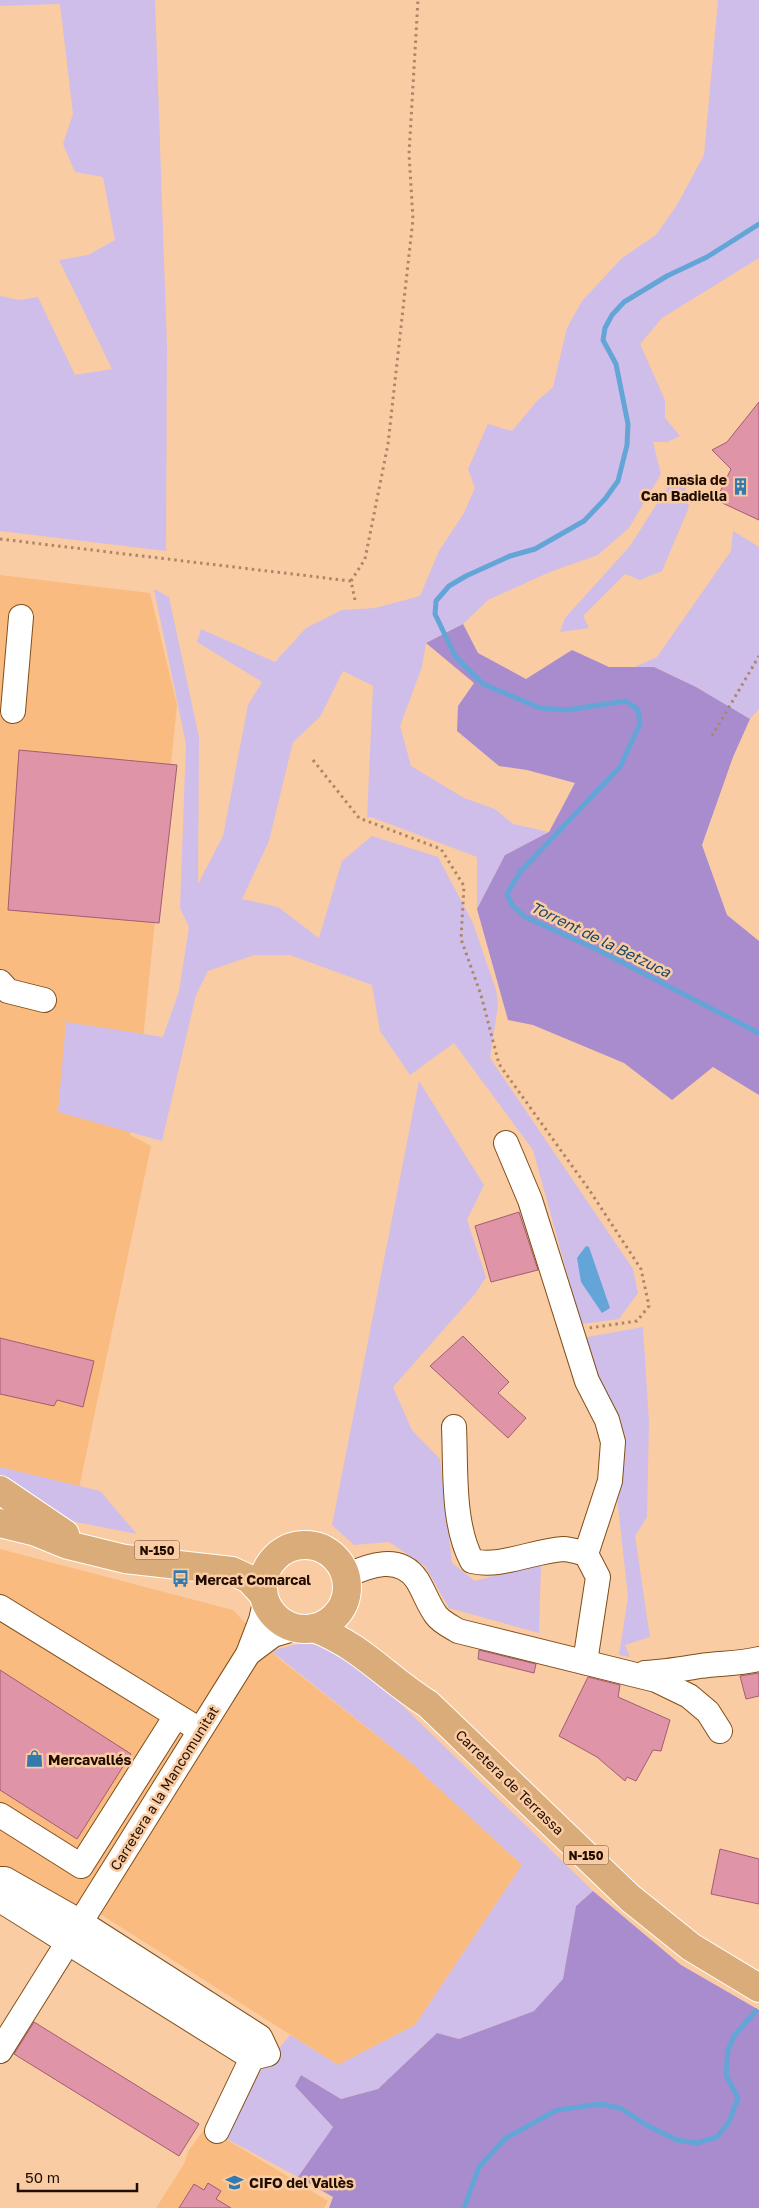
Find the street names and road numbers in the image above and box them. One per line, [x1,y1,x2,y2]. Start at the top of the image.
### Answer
road number: N-150 [134,1540,180,1560]
street label: Carretera a la Mancomunitat [106,1703,222,1873]
street label: Carretera de Terrassa [452,1726,568,1838]
road number: N-150 [564,1846,608,1864]

